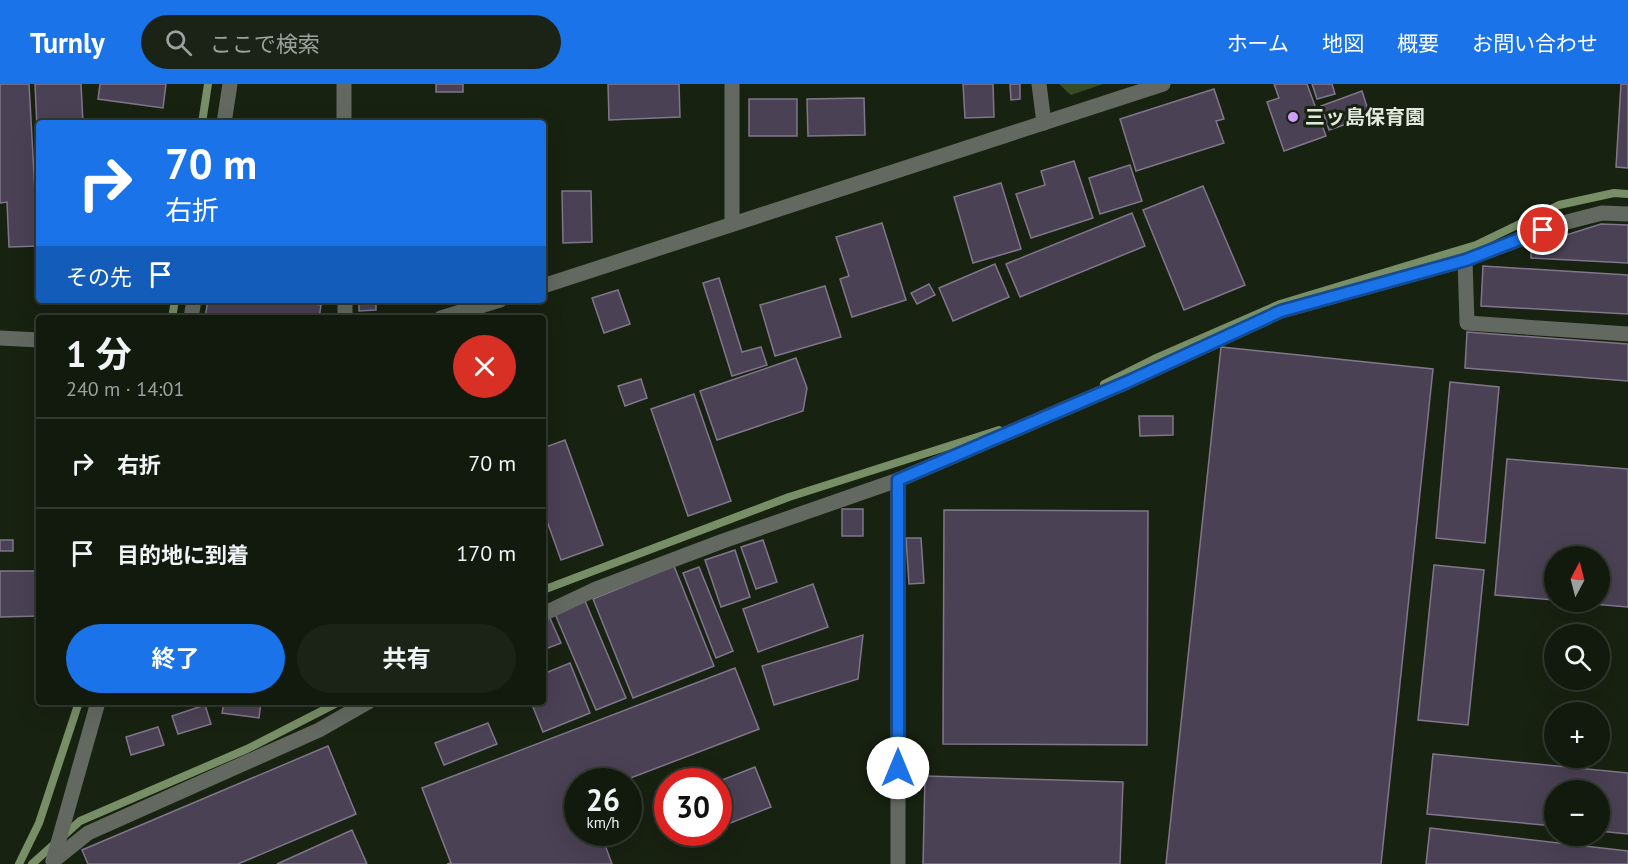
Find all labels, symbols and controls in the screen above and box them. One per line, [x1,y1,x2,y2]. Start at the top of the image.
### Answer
search box [141,15,561,69]
text: Turnly [30,24,105,61]
icon: search [162,26,195,59]
text: ここで検索 [210,30,320,58]
text: ホーム [1227,30,1289,57]
text: 地図 [1322,30,1364,57]
text: 概要 [1397,30,1439,57]
text: お問い合わせ [1472,30,1598,57]
place label: 三ッ島保育園 [1305,104,1425,130]
marker: 三ッ島保育園 [1286,110,1300,124]
text: 70 m [165,136,257,191]
icon: right [66,144,144,222]
text: 右折 [165,193,219,227]
pin [1517,204,1568,255]
icon: arrive [1526,213,1559,246]
icon: arrive [144,258,177,291]
text: その先 [66,263,132,291]
text: 1 分 [66,330,132,377]
button: close [453,335,516,398]
text: 240 m · 14:01 [66,376,184,402]
icon: right [66,447,99,480]
text: 70 m [468,449,516,477]
text: 右折 [117,451,161,479]
icon: arrive [66,537,99,570]
text: 170 m [456,539,516,567]
text: 目的地に到着 [117,541,249,569]
north arrow [1544,546,1610,612]
map controls [1544,546,1610,846]
button: 終了 [66,624,285,693]
button: 共有 [297,624,516,693]
button: search [1544,624,1610,690]
button: + [1544,702,1610,768]
position arrow [866,736,930,800]
speed limit sign: 30 [654,768,732,846]
text: 26 [586,780,620,819]
button: − [1544,780,1610,846]
text: km/h [587,813,619,832]

